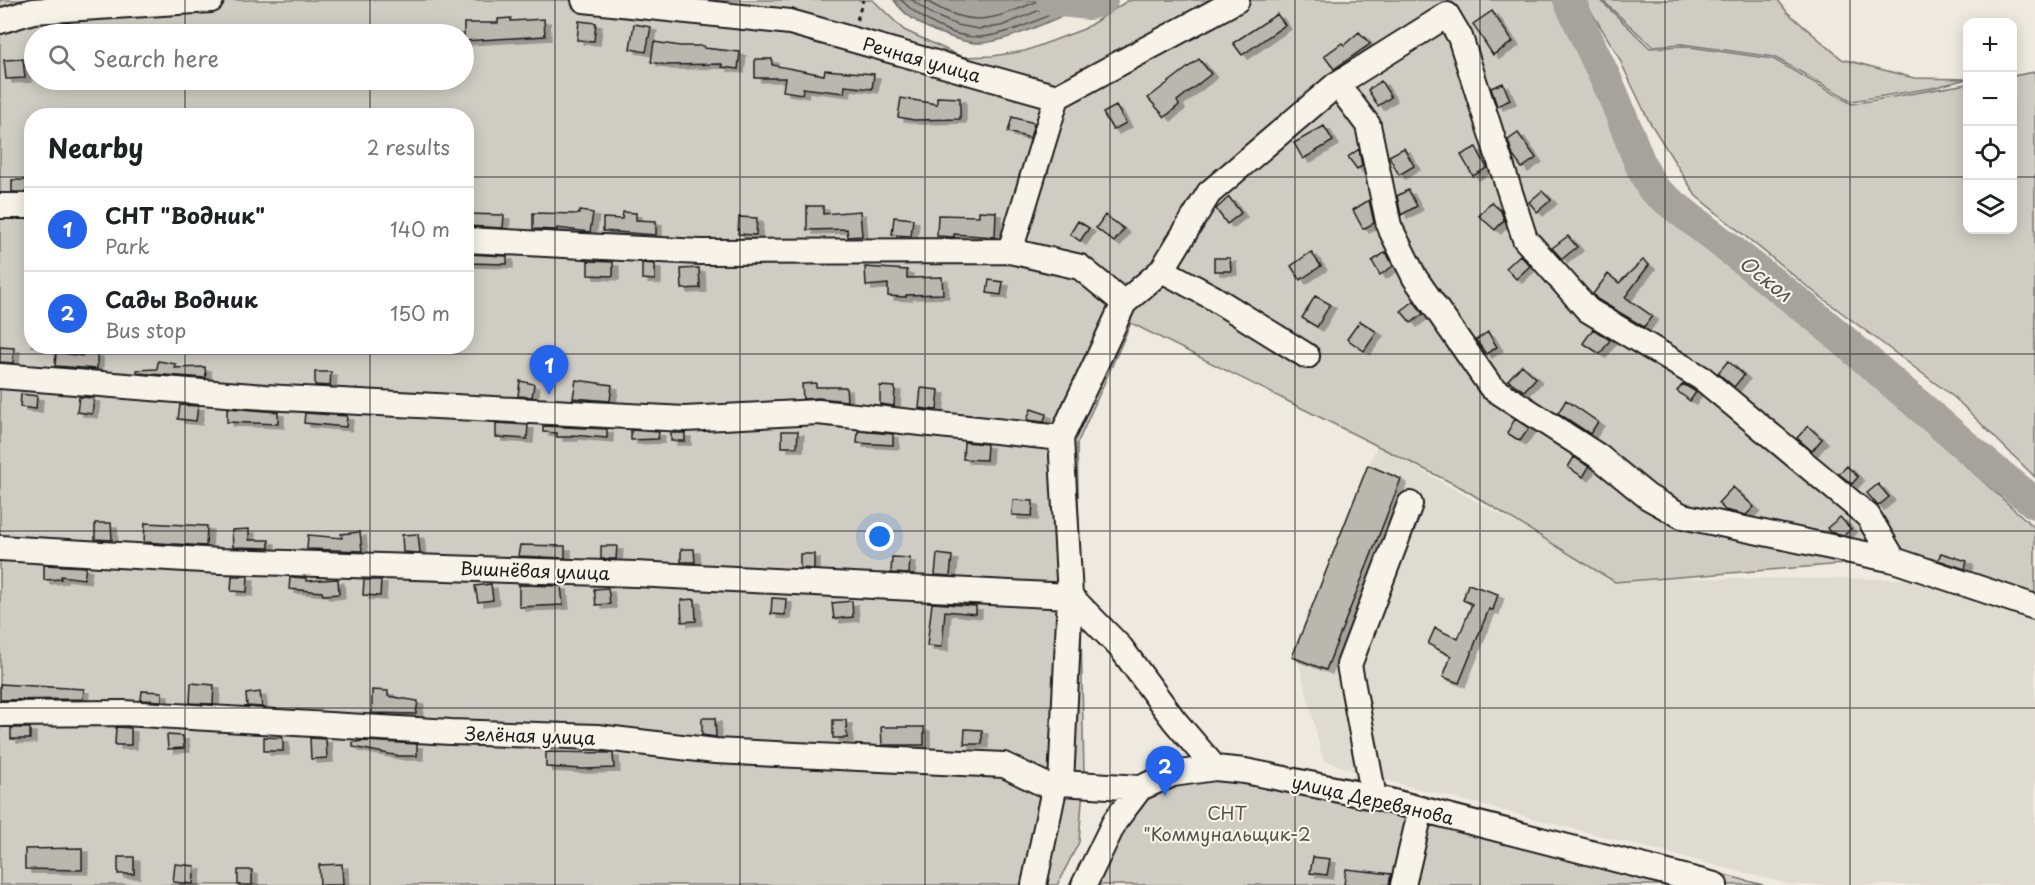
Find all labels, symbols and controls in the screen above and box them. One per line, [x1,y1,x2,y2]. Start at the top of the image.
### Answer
map controls [1963,18,2017,234]
button: + [1963,18,2017,72]
search box [24,24,474,90]
street label: Речная улица [860,29,985,89]
icon: search [45,41,78,74]
text: Search here [93,41,219,74]
button: − [1963,72,2017,126]
button: locate [1963,126,2017,180]
text: Nearby [48,128,143,167]
text: 2 results [367,132,450,162]
button: layers [1963,180,2017,234]
text: СНТ "Водник" [105,198,265,231]
text: 1 [63,214,72,244]
text: 140 m [390,214,450,244]
text: Park [105,231,150,261]
water label: Оскол [1733,248,1799,308]
text: Сады Водник [105,282,258,315]
text: 2 [60,298,75,328]
text: 150 m [390,298,450,328]
text: Bus stop [105,315,186,345]
pin: 1 [530,346,568,395]
your location [865,522,894,551]
street label: Вишнёвая улица [460,554,611,586]
street label: Зелёная улица [464,719,596,751]
pin: 2 [1146,746,1184,796]
street label: улица Деревянова [1289,767,1457,831]
park label: СНТ "Коммунальщик-2 [1143,799,1311,847]

